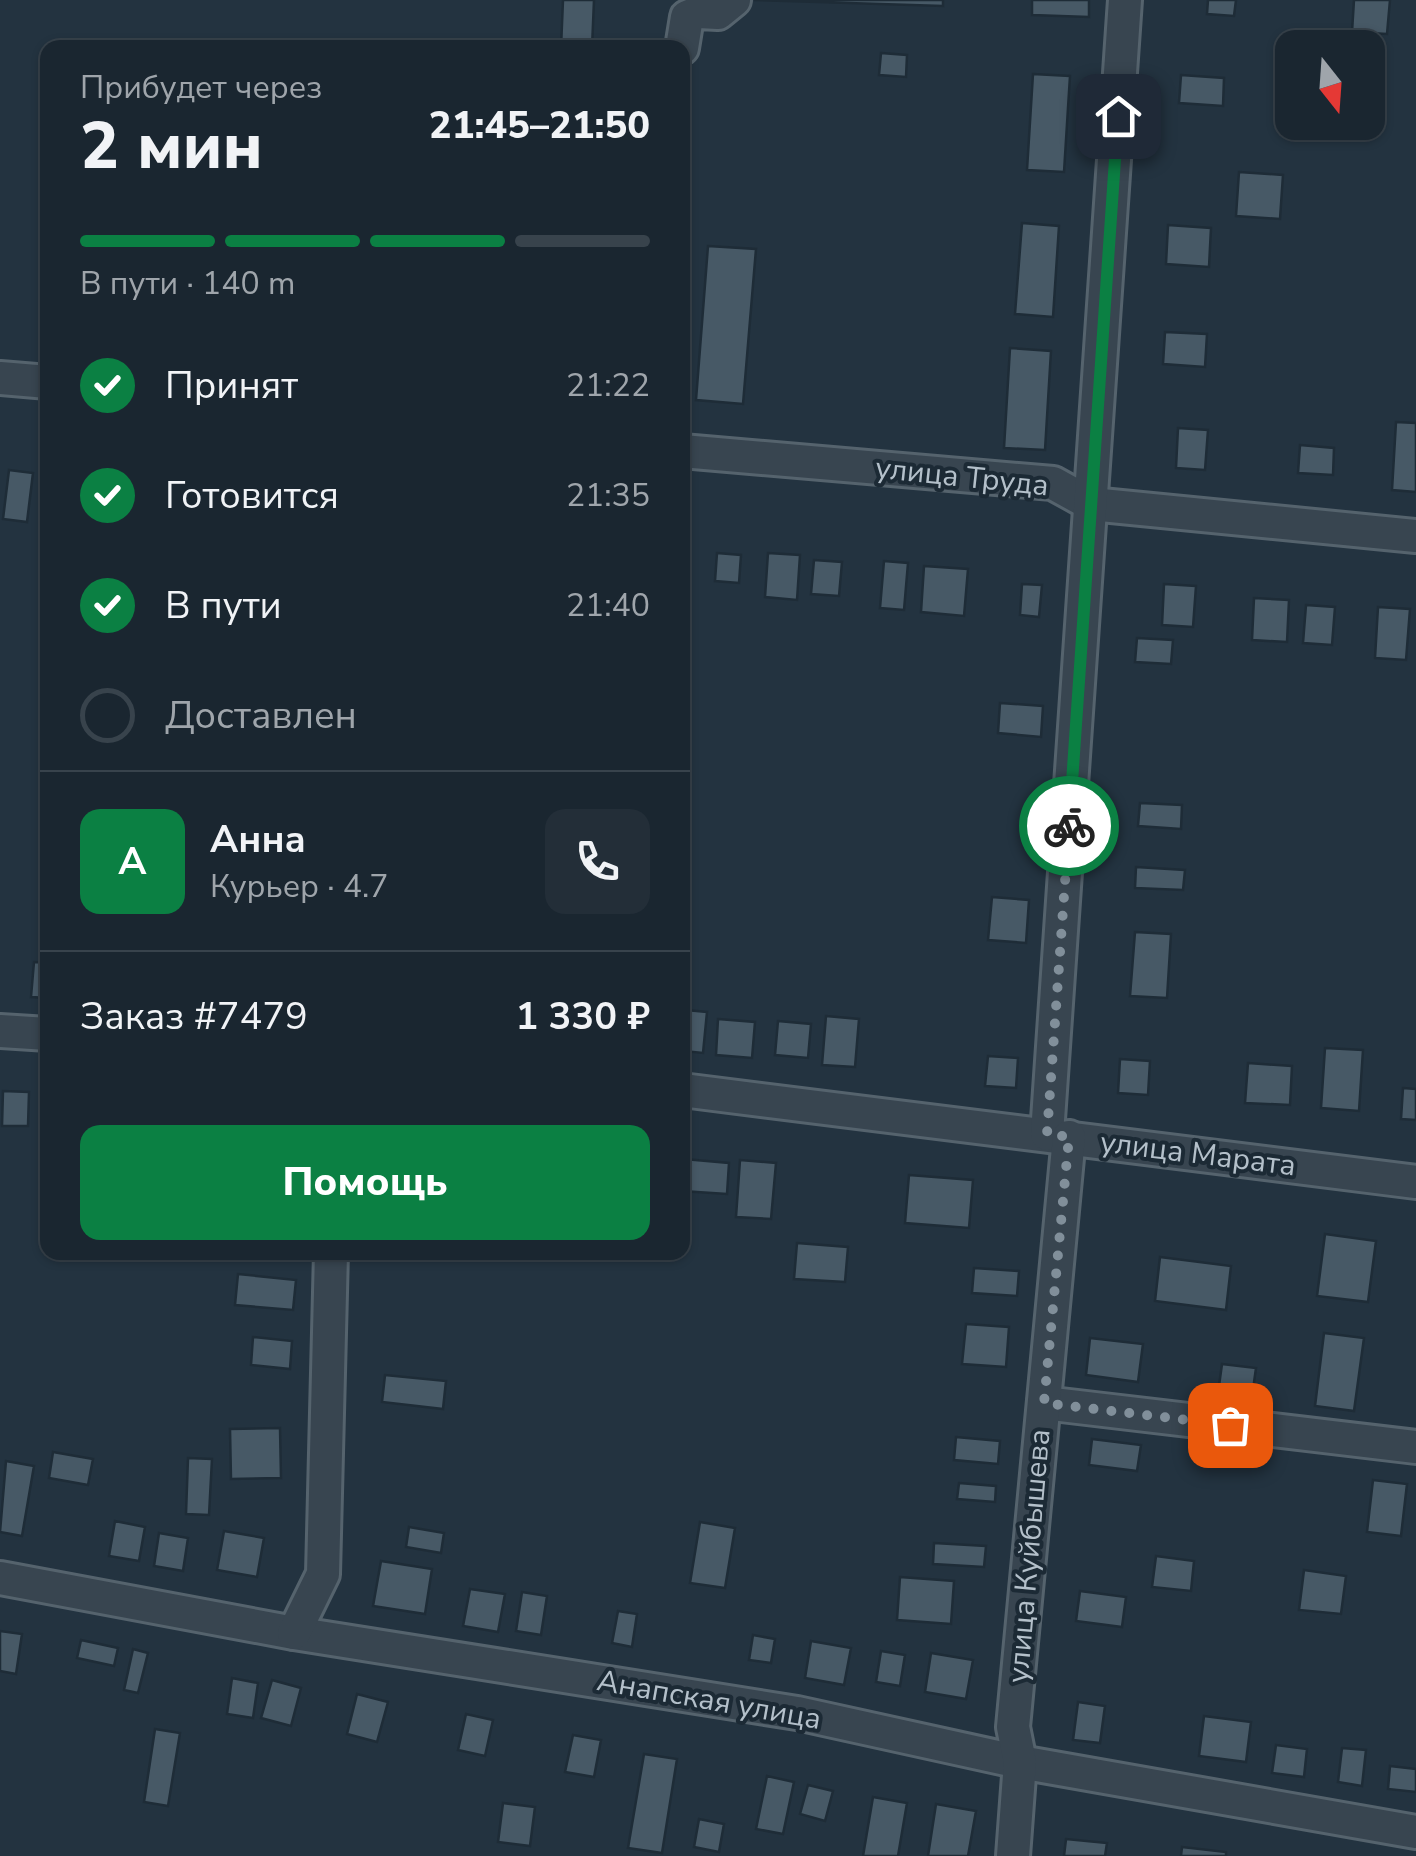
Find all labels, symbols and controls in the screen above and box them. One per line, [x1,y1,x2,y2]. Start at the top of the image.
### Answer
north arrow [1275,30,1385,140]
map controls [1275,30,1385,140]
text: Прибудет через [80,66,322,109]
pin [1076,74,1161,159]
icon: home [1091,89,1146,144]
text: 21:45–21:50 [429,100,650,151]
text: 2 мин [80,102,263,191]
text: В пути · 140 m [80,262,295,305]
icon: check [80,358,135,413]
text: Принят [165,360,298,411]
text: 21:22 [566,364,650,407]
street label: улица Труда [873,448,1051,506]
icon: check [80,468,135,523]
text: Готовится [165,470,339,521]
text: 21:35 [566,474,650,517]
icon: check [80,578,135,633]
text: В пути [165,580,282,631]
text: 21:40 [566,584,650,627]
text: Доставлен [165,690,357,741]
courier [1019,776,1119,876]
icon: bike [1042,799,1097,854]
button: phone [545,809,650,914]
text: Анна [210,814,306,865]
text: А [118,836,147,887]
text: Курьер · 4.7 [210,865,388,908]
text: Заказ #7479 [80,991,308,1042]
text: 1 330 ₽ [515,991,650,1042]
street label: улица Марата [1098,1122,1298,1186]
button: Помощь [80,1125,650,1240]
pin [1188,1383,1273,1468]
icon: bag [1203,1398,1258,1453]
street label: улица Куйбышева [997,1427,1061,1685]
street label: Анапская улица [594,1660,824,1740]

